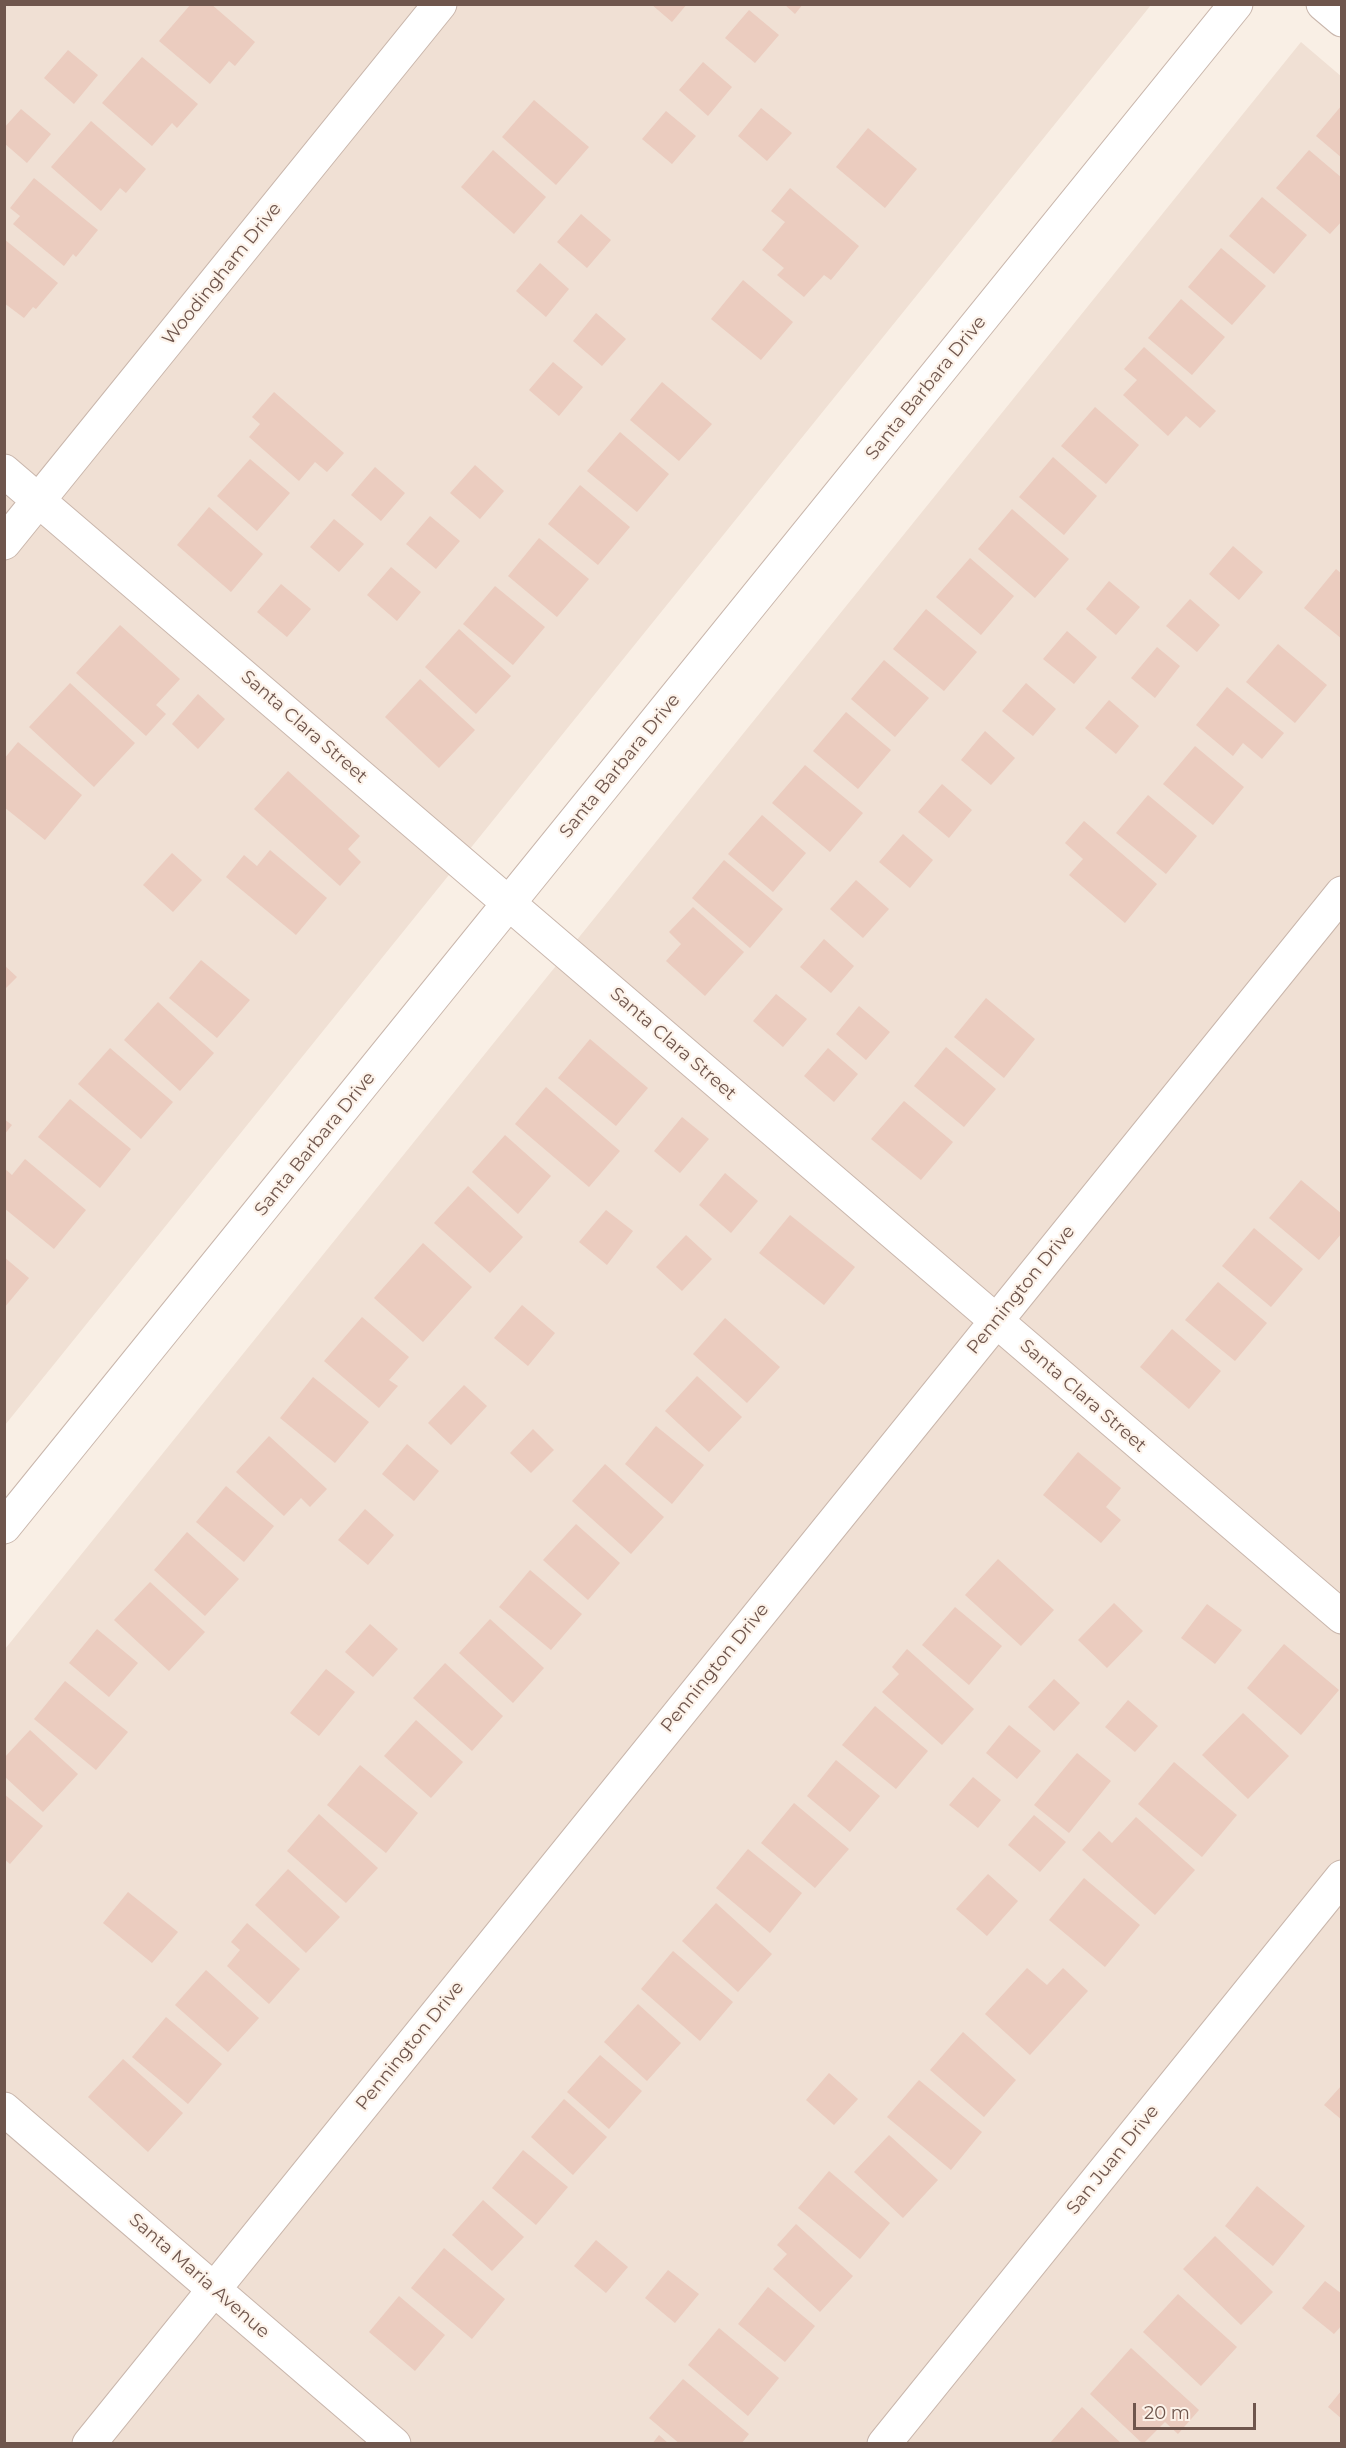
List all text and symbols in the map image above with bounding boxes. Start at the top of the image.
street label: Woodingham Drive [158,198,286,350]
street label: Santa Barbara Drive [861,312,991,464]
street label: Santa Clara Street [236,666,372,788]
street label: Santa Barbara Drive [555,690,685,842]
street label: Santa Clara Street [605,983,741,1105]
street label: Santa Barbara Drive [250,1068,380,1220]
street label: Pennington Drive [962,1221,1080,1359]
street label: Santa Clara Street [1015,1335,1151,1457]
street label: Pennington Drive [656,1599,774,1737]
street label: Pennington Drive [351,1977,469,2115]
street label: San Juan Drive [1062,2101,1164,2219]
street label: Santa Maria Avenue [124,2209,274,2343]
scale bar [1136,2391,1259,2429]
text: 20 m [1144,2402,1190,2424]

